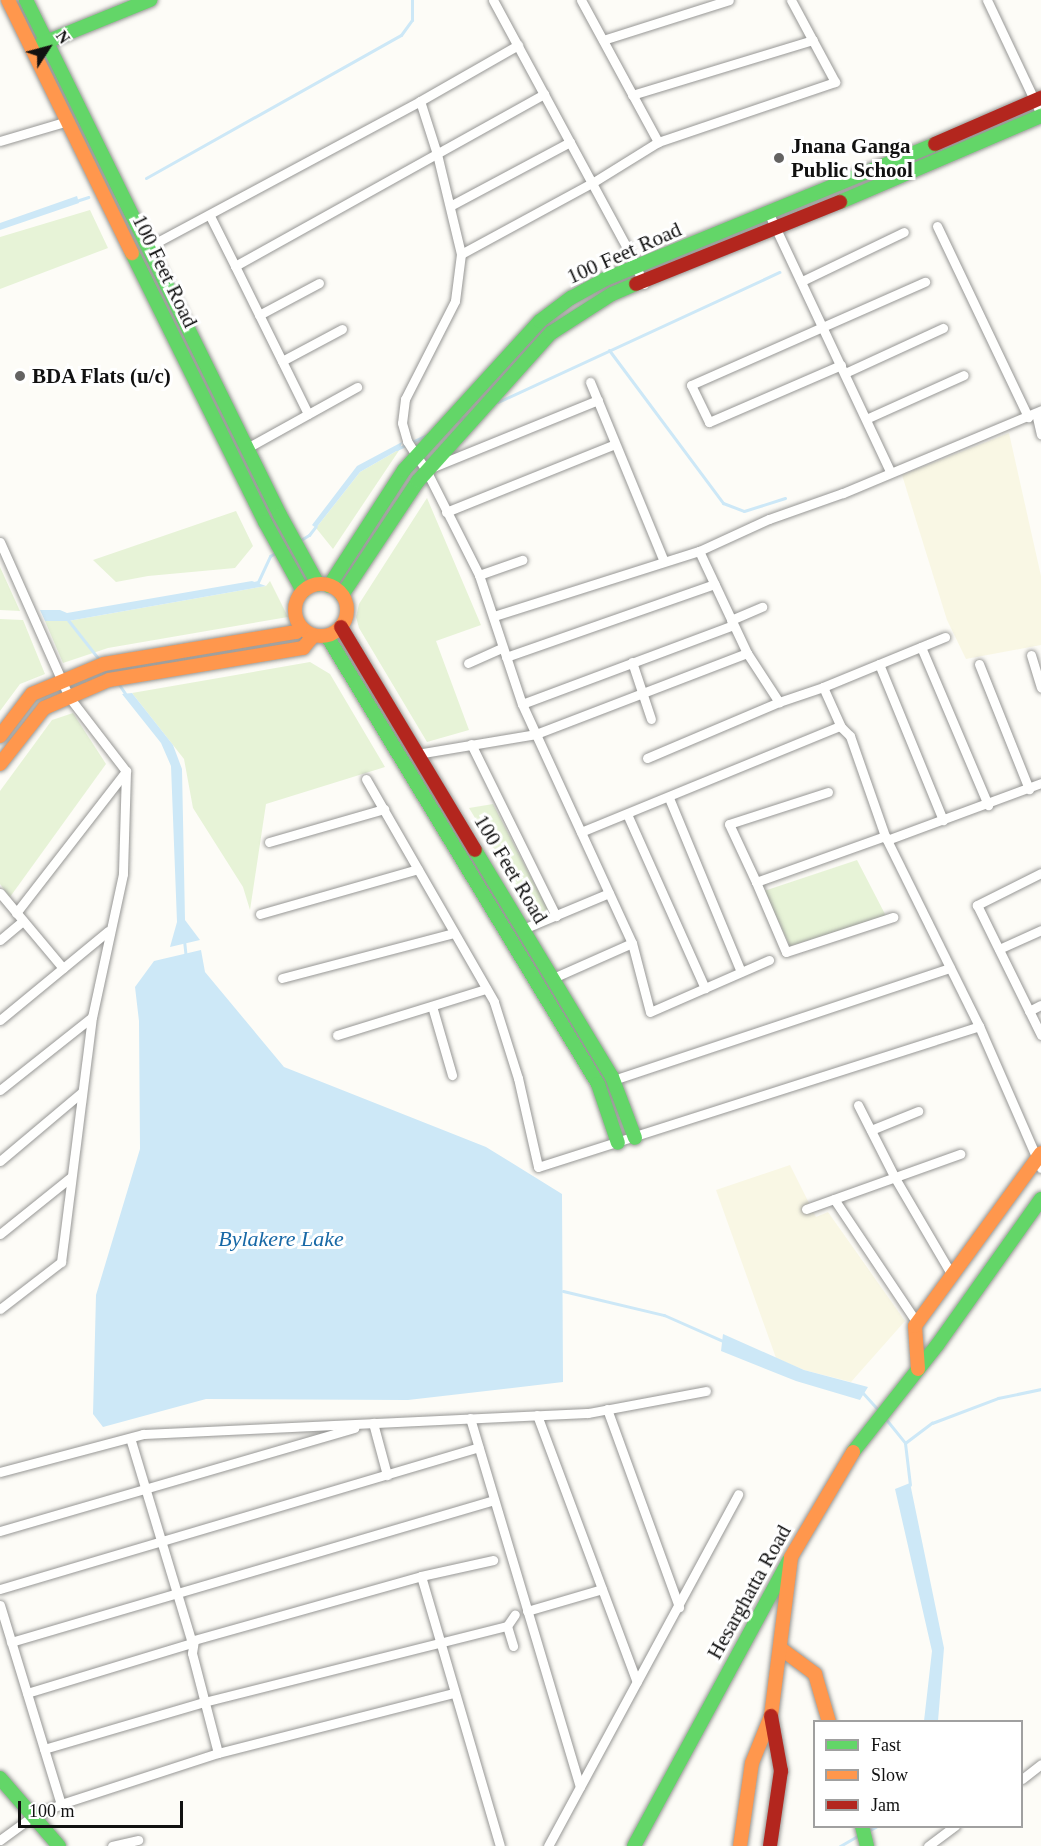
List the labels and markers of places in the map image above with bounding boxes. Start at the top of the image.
place label: Jnana Ganga Public School [791,133,913,183]
marker: Jnana Ganga Public School [772,151,786,165]
place label: BDA Flats (u/c) [32,363,172,389]
marker: BDA Flats (u/c) [13,369,27,383]

